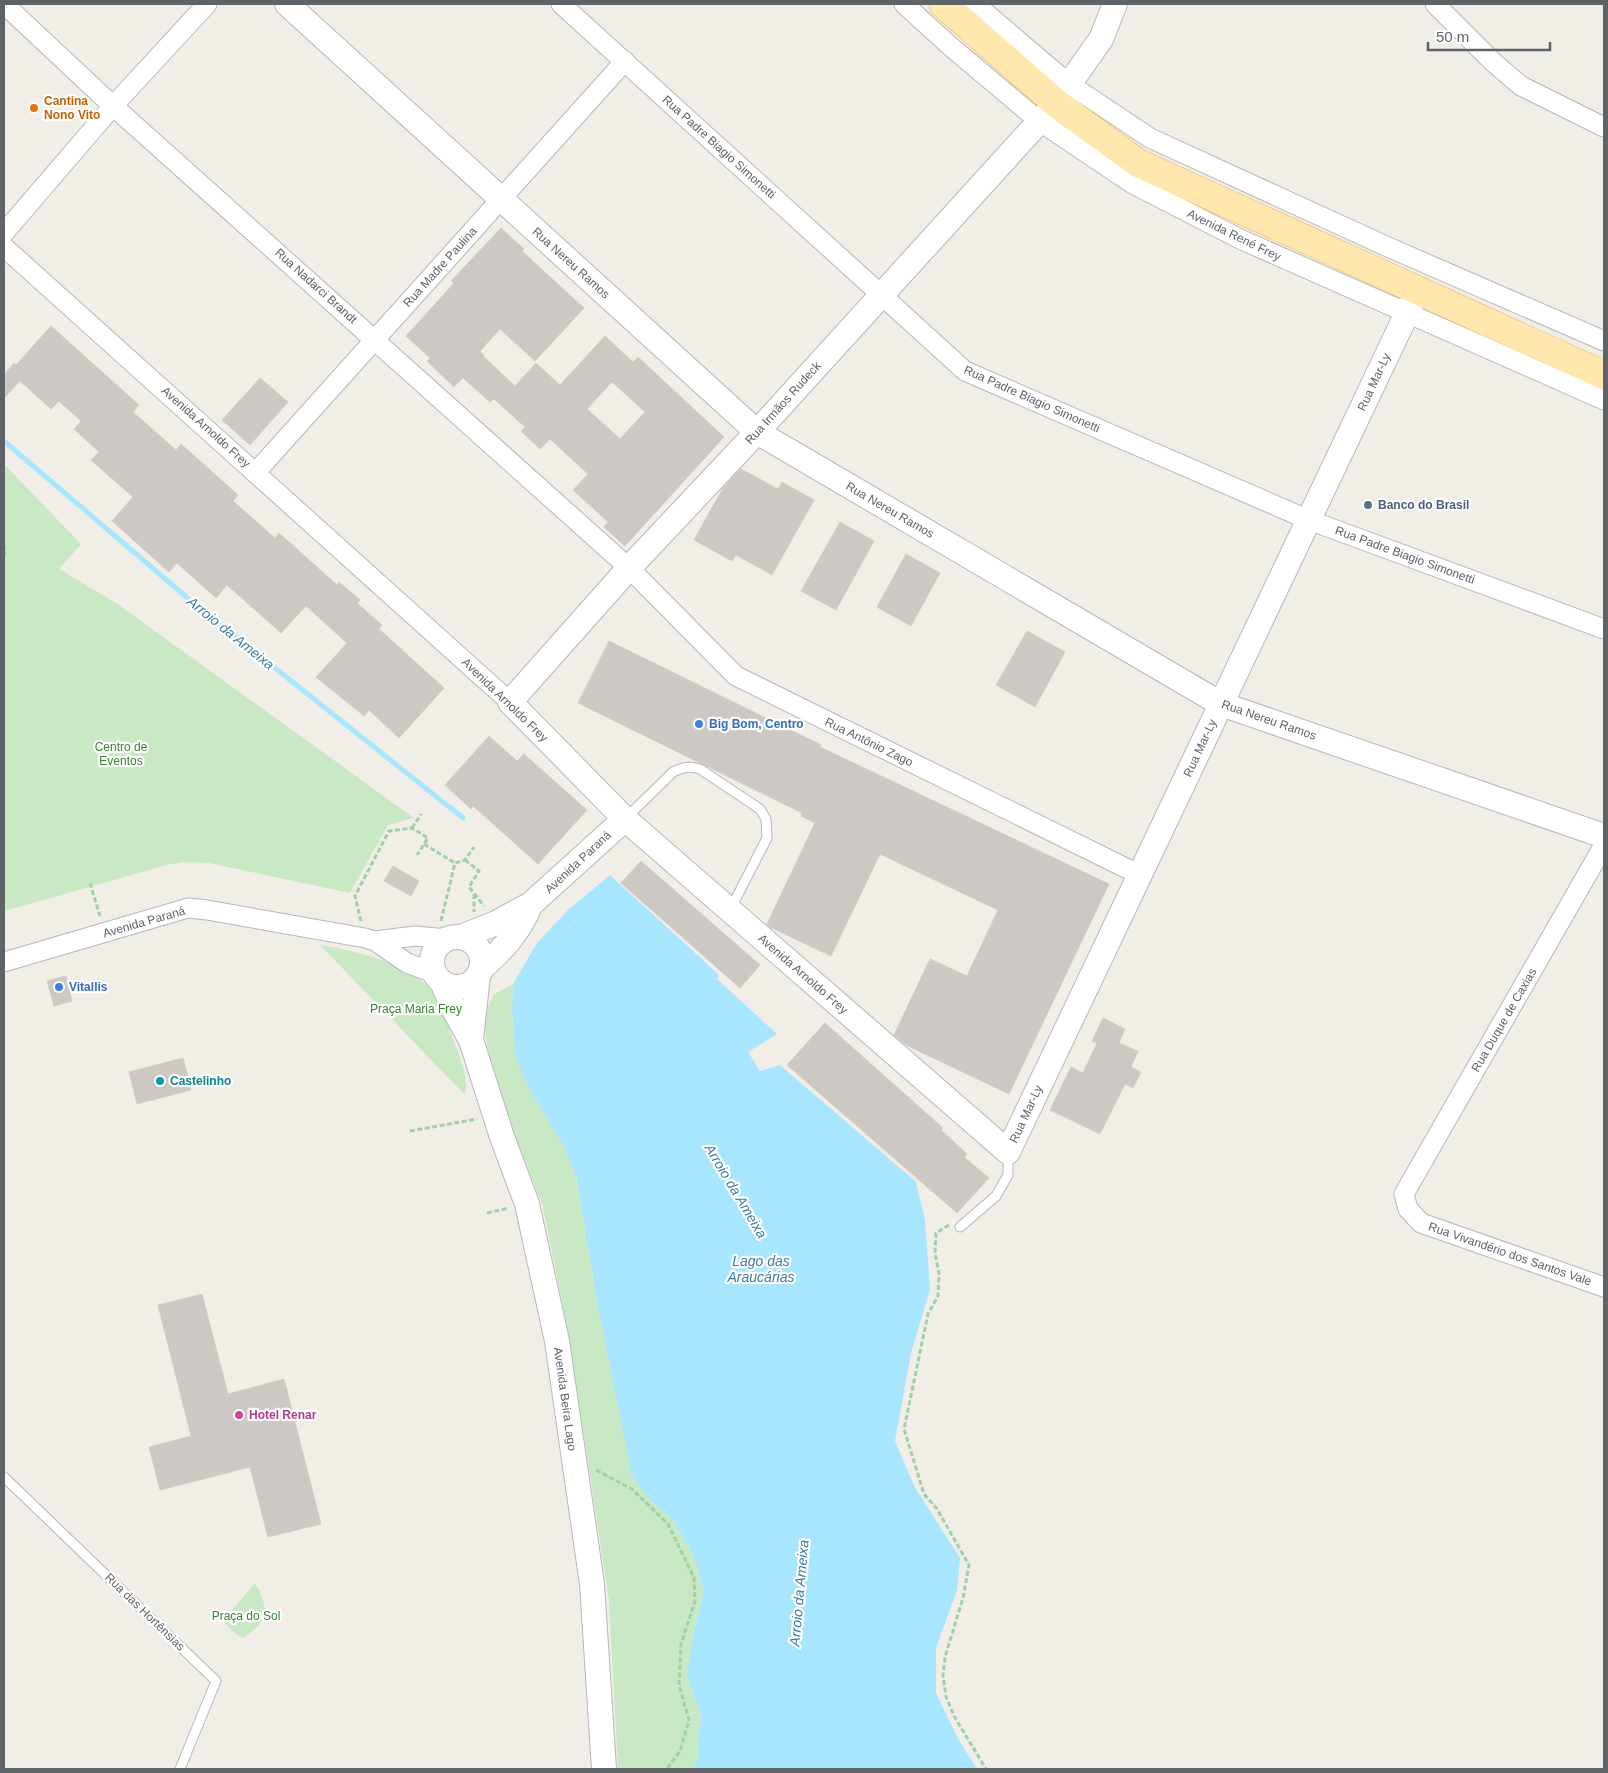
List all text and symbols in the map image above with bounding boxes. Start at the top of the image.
scale bar [1428,20,1550,52]
text: 50 m [1436,28,1469,45]
street label: Rua Padre Biagio Simonetti [660,92,778,202]
place label: Cantina Nono Vito [44,94,100,122]
marker: Cantina Nono Vito [28,102,40,114]
street label: Avenida René Frey [1185,206,1283,264]
street label: Rua Madre Paulina [400,224,480,310]
street label: Rua Nereu Ramos [529,225,613,301]
street label: Rua Nadarci Brandt [272,246,360,327]
street label: Rua Mar-Ly [1355,351,1393,413]
street label: Rua Irmãos Rudeck [742,358,824,447]
street label: Rua Padre Biagio Simonetti [962,363,1102,435]
street label: Avenida Arnoldo Frey [159,383,253,471]
street label: Rua Nereu Ramos [843,479,937,541]
place label: Banco do Brasil [1378,498,1469,512]
marker: Banco do Brasil [1362,499,1374,511]
street label: Rua Padre Biagio Simonetti [1333,523,1477,587]
water label: Arroio da Ameixa [184,593,278,673]
street label: Avenida Arnoldo Frey [459,655,551,745]
street label: Rua Nereu Ramos [1220,697,1318,743]
street label: Rua Antônio Zago [823,715,916,769]
place label: Big Bom, Centro [709,717,804,731]
street label: Rua Mar-Ly [1181,717,1219,779]
marker: Big Bom, Centro [693,718,705,730]
park label: Centro de Eventos [95,740,148,768]
street label: Avenida Paraná [542,828,614,896]
street label: Avenida Paraná [101,903,187,940]
street label: Avenida Arnoldo Frey [755,931,851,1017]
street label: Rua Duque de Caxias [1469,966,1539,1074]
place label: Vitallis [69,980,108,994]
marker: Vitallis [53,981,65,993]
park label: Praça Maria Frey [370,1002,462,1016]
place label: Castelinho [170,1074,231,1088]
marker: Castelinho [154,1075,166,1087]
street label: Rua Mar-Ly [1007,1083,1045,1145]
water label: Arroio da Ameixa [701,1140,770,1241]
street label: Rua Vivandério dos Santos Vale [1427,1219,1594,1289]
water label: Lago das Araucárias [727,1253,794,1285]
street label: Avenida Beira Lago [551,1346,579,1452]
place label: Hotel Renar [249,1408,317,1422]
marker: Hotel Renar [233,1409,245,1421]
water label: Arroio da Ameixa [786,1539,812,1648]
street label: Rua das Hortênsias [102,1570,188,1654]
park label: Praça do Sol [212,1609,280,1623]

